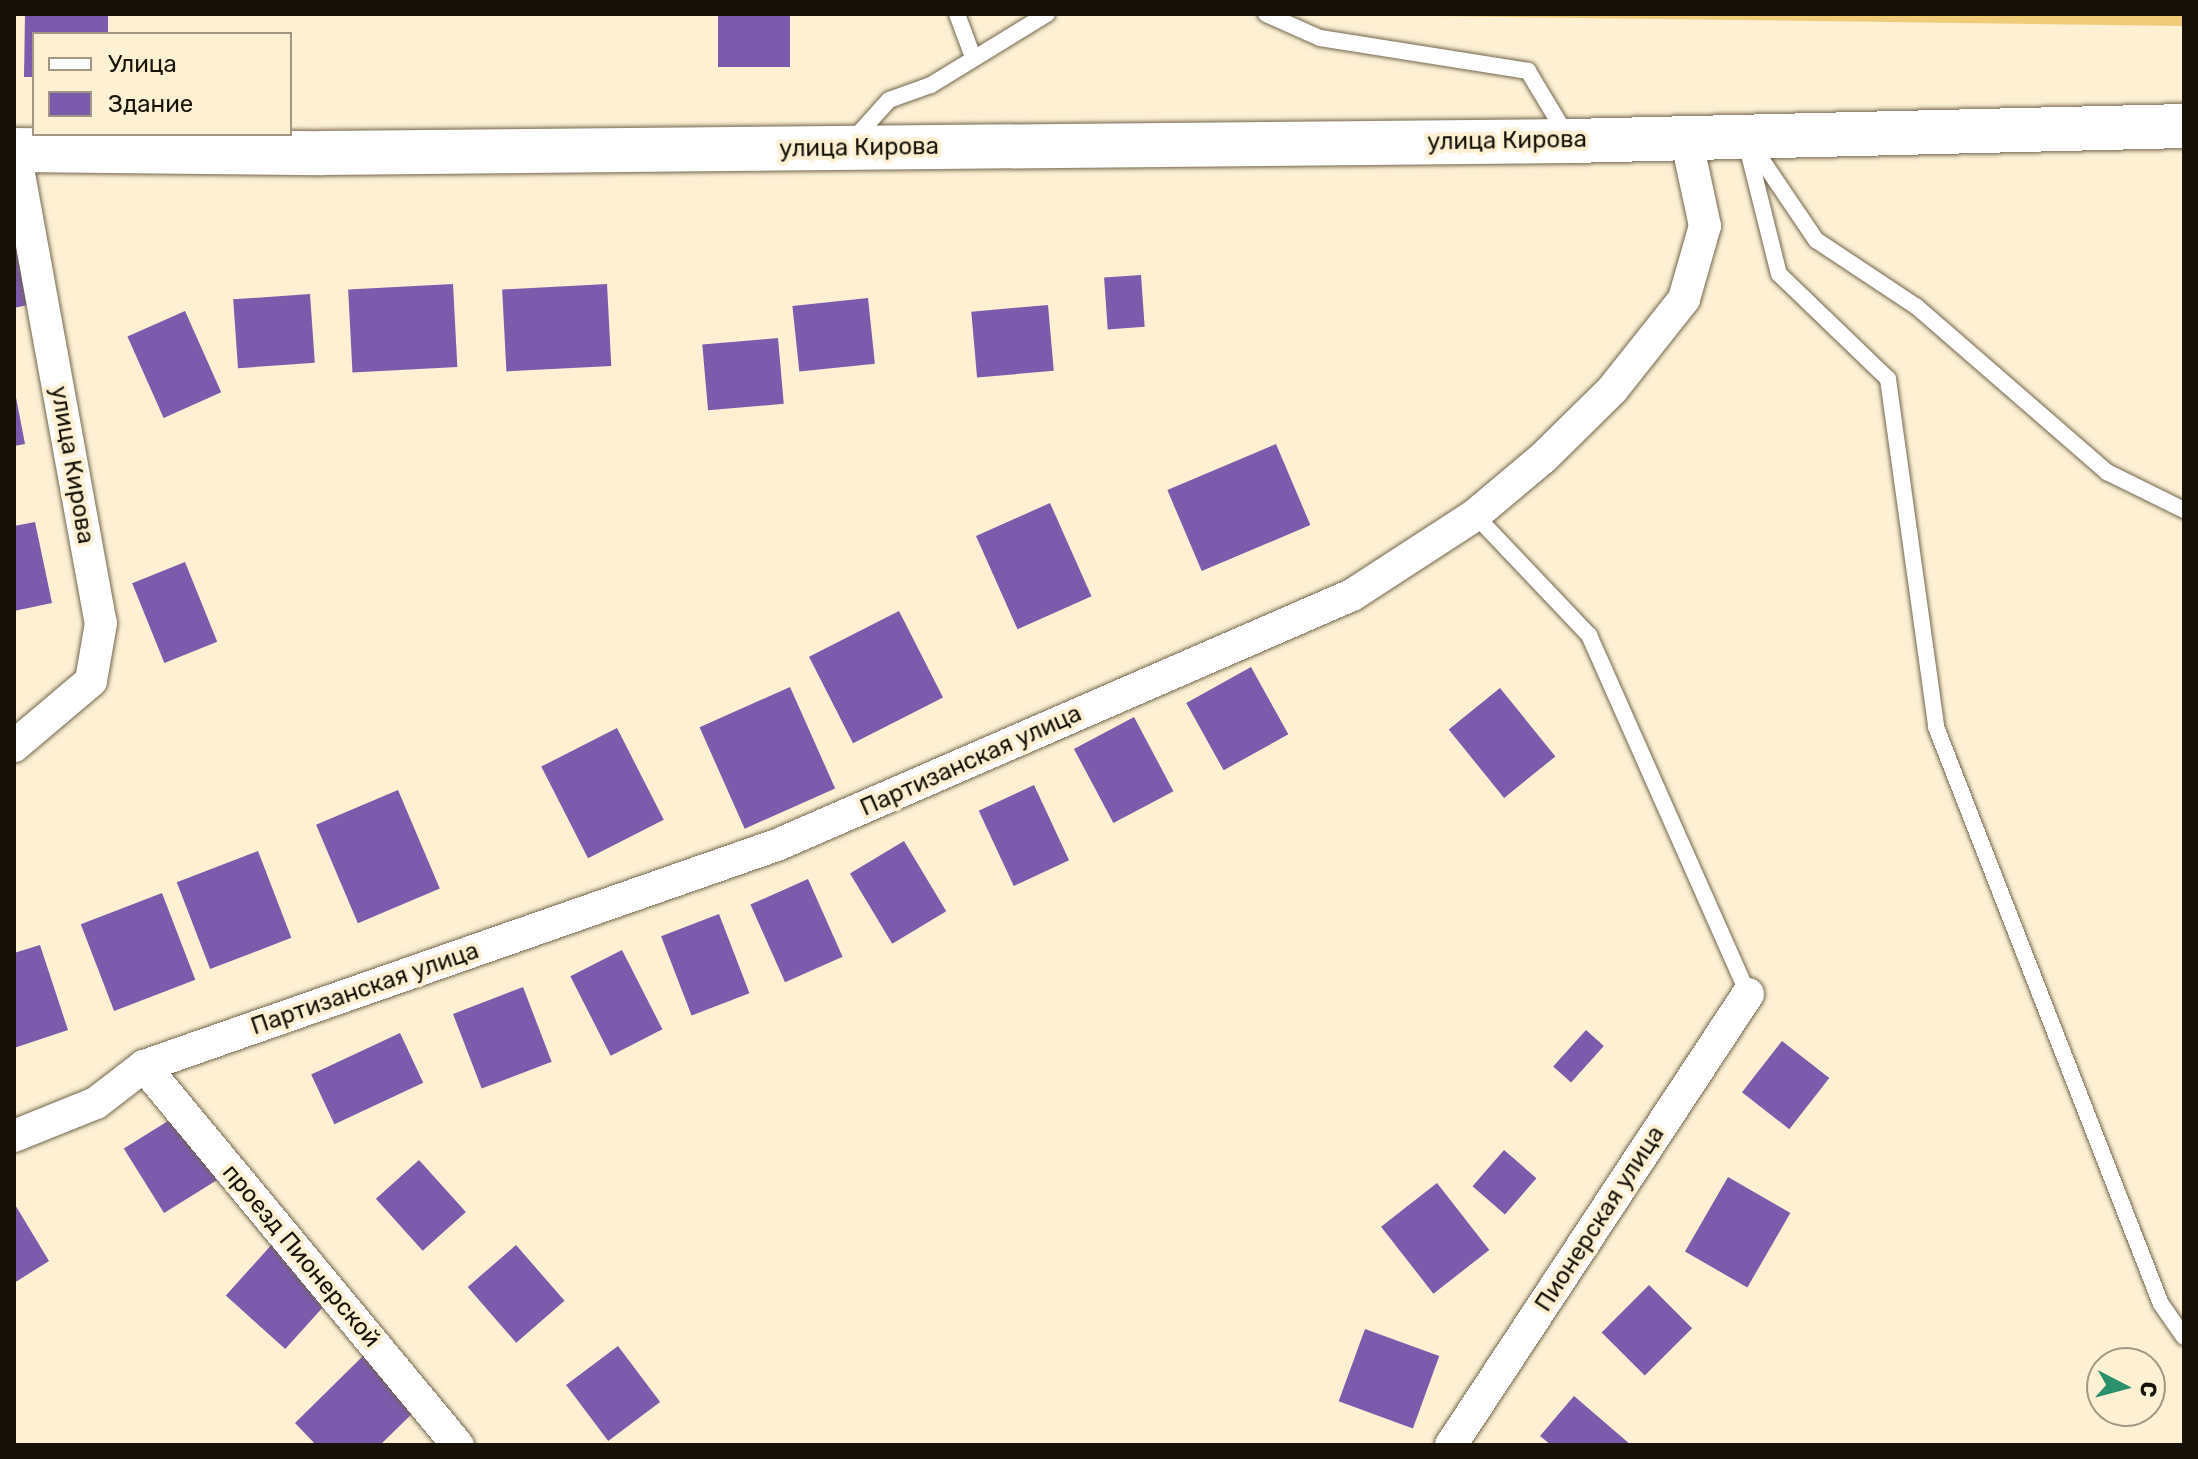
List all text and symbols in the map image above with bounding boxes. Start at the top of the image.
legend [32,32,292,136]
text: Улица [108,50,177,78]
text: Здание [108,90,193,118]
street label: улица Кирова [1427,125,1587,157]
street label: улица Кирова [779,132,939,164]
street label: улица Кирова [44,384,100,546]
street label: Партизанская улица [856,699,1086,823]
street label: Партизанская улица [247,936,483,1042]
street label: Пионерская улица [1529,1121,1671,1317]
street label: проезд Пионерской [216,1159,386,1353]
north arrow [2086,1347,2166,1427]
text: С [2134,1380,2163,1398]

